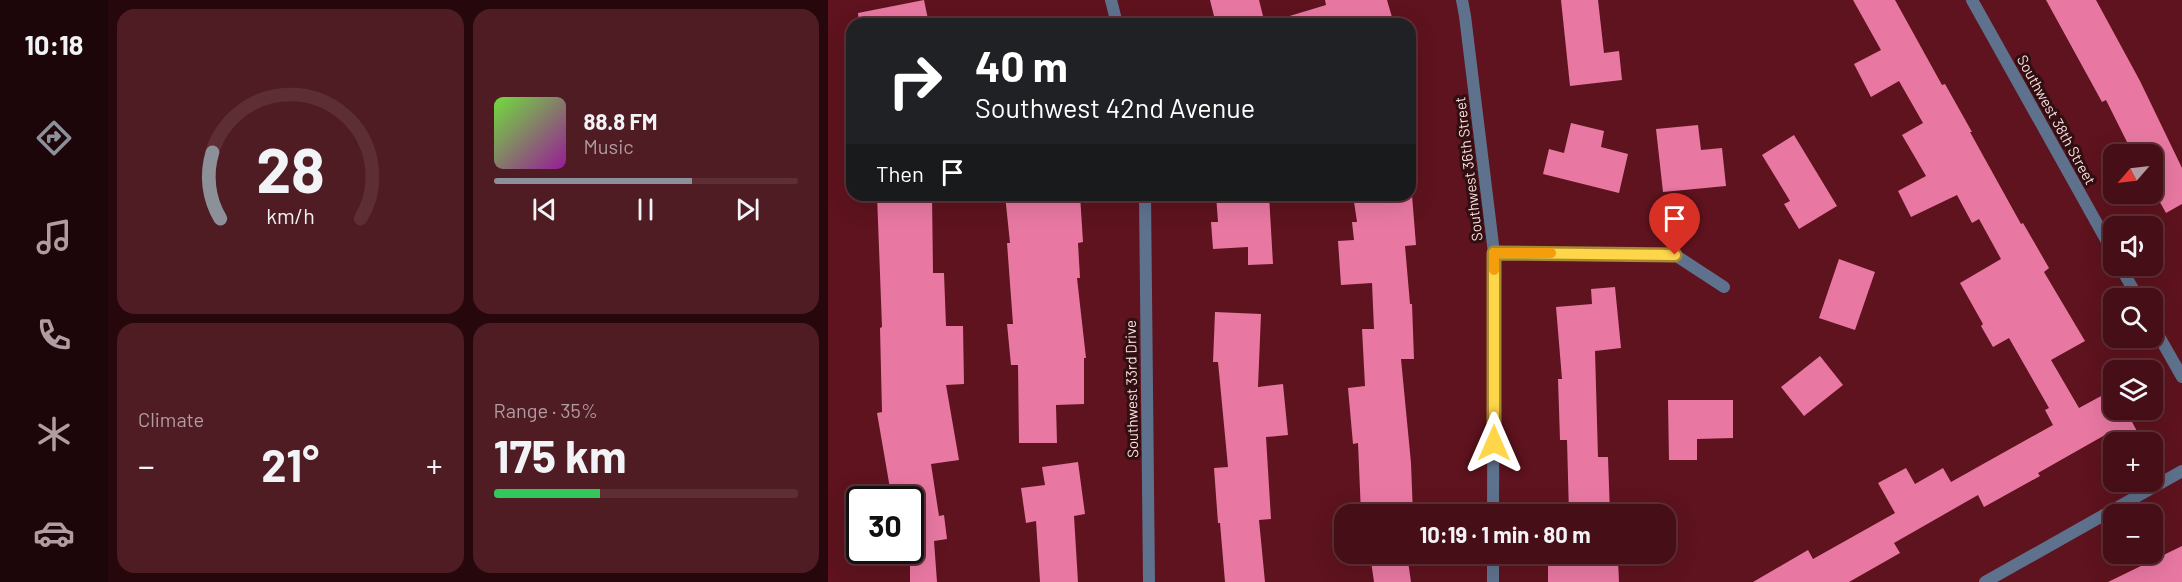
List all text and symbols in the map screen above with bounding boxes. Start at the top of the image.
text: 10:18 [25,28,83,60]
text: 40 m [975,40,1068,90]
icon: right [876,42,954,120]
street label: Southwest 38th Street [2014,52,2100,188]
text: Southwest 42nd Avenue [975,91,1255,123]
street label: Southwest 36th Street [1450,96,1486,242]
text: 88.8 FM [584,108,658,134]
icon: directions [33,117,75,159]
text: 28 [256,131,325,205]
text: Music [584,134,634,158]
north arrow [2103,144,2163,204]
map controls [2103,144,2163,564]
icon: arrive [936,156,969,189]
text: Then [876,160,924,186]
icon: previous [528,193,561,226]
icon: pause [629,193,662,226]
icon: next [731,193,764,226]
pin [1649,193,1700,255]
icon: arrive [1658,202,1691,235]
text: km/h [266,203,315,228]
icon: music [33,216,75,258]
button: sound [2103,216,2163,276]
button: search [2103,288,2163,348]
icon: phone [33,314,75,356]
street label: Southwest 33rd Drive [1121,320,1141,458]
button: layers [2103,360,2163,420]
text: Range · 35% [494,398,598,422]
text: Climate [138,407,204,431]
position arrow [1462,411,1526,475]
icon: climate [33,413,75,455]
text: 175 km [494,428,627,482]
button: + [2103,432,2163,492]
text: 21° [261,437,319,491]
text: − [138,445,155,485]
text: + [426,445,443,485]
speed limit sign: 30 [846,486,924,564]
button: − [2103,504,2163,564]
icon: car [33,512,75,554]
text: 10:19 · 1 min · 80 m [1419,521,1591,547]

